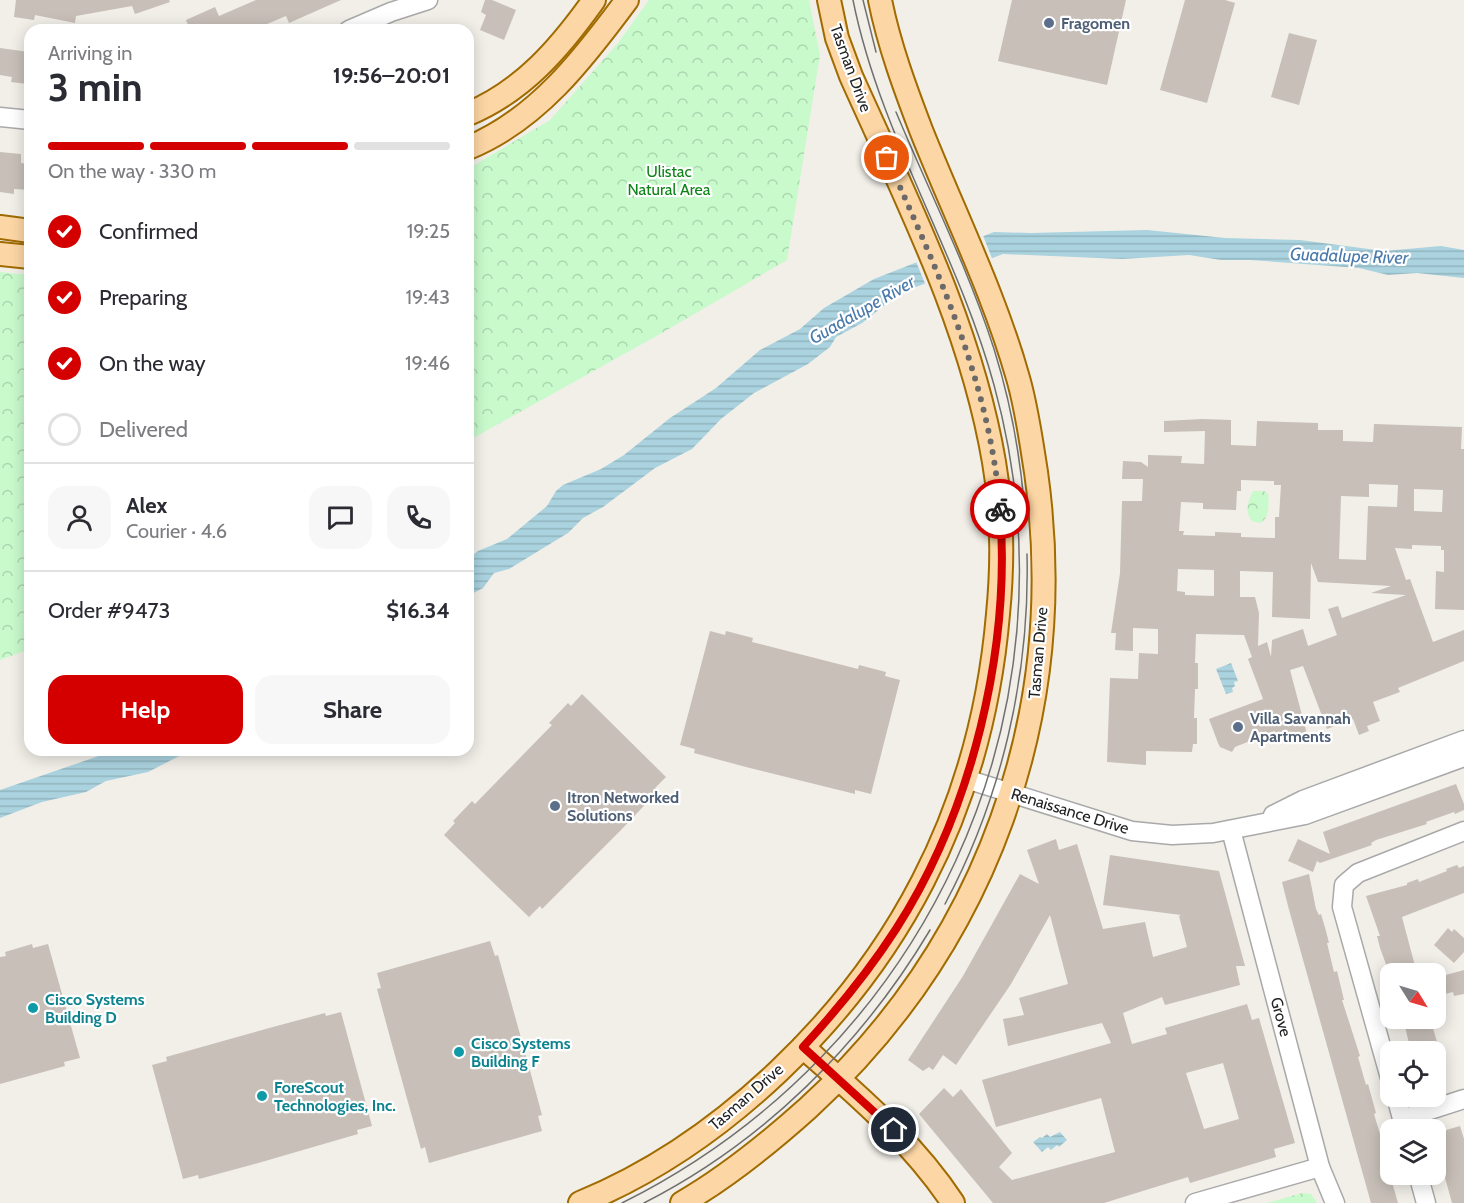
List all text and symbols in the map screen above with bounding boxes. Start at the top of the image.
place label: Fragomen [1061,14,1130,33]
marker: Fragomen [1042,16,1056,30]
street label: Tasman Drive [826,22,876,114]
text: Arriving in [48,41,132,65]
text: 19:56–20:01 [333,62,450,89]
text: 3 min [48,63,143,111]
pin [861,132,912,183]
icon: bag [870,141,903,174]
text: On the way · 330 m [48,159,216,183]
park label: Ulistac Natural Area [628,162,711,199]
icon: check [48,215,81,248]
text: Confirmed [99,218,198,245]
text: 19:25 [407,219,450,243]
water label: Guadalupe River [1289,243,1410,269]
water label: Guadalupe River [805,270,920,349]
icon: check [48,281,81,314]
text: Preparing [99,284,187,311]
text: 19:43 [406,285,450,309]
icon: check [48,347,81,380]
text: On the way [99,350,206,377]
text: 19:46 [405,351,450,375]
text: Delivered [99,416,188,443]
courier [970,479,1030,539]
button: person [48,486,111,549]
button: chat [309,486,372,549]
button: phone [387,486,450,549]
text: Alex [126,492,167,519]
icon: bike [984,493,1017,526]
text: Courier · 4.6 [126,519,227,543]
text: Order #9473 [48,597,171,624]
text: $16.34 [386,597,450,624]
street label: Tasman Drive [1025,606,1051,700]
button: Help [48,675,243,744]
button: Share [255,675,450,744]
place label: Villa Savannah Apartments [1250,709,1351,746]
marker: Villa Savannah Apartments [1231,720,1245,734]
street label: Renaissance Drive [1009,784,1131,838]
place label: Itron Networked Solutions [567,788,679,825]
marker: Itron Networked Solutions [548,799,562,813]
north arrow [1380,963,1446,1029]
map controls [1380,963,1446,1185]
place label: Cisco Systems Building D [45,990,145,1027]
street label: Grove [1267,995,1295,1039]
marker: Cisco Systems Building D [26,1001,40,1015]
place label: Cisco Systems Building F [471,1034,571,1071]
button: locate [1380,1041,1446,1107]
marker: Cisco Systems Building F [452,1045,466,1059]
street label: Tasman Drive [705,1060,787,1134]
place label: ForeScout Technologies, Inc. [274,1078,396,1115]
marker: ForeScout Technologies, Inc. [255,1089,269,1103]
pin [868,1104,919,1155]
icon: home [877,1113,910,1146]
button: layers [1380,1119,1446,1185]

